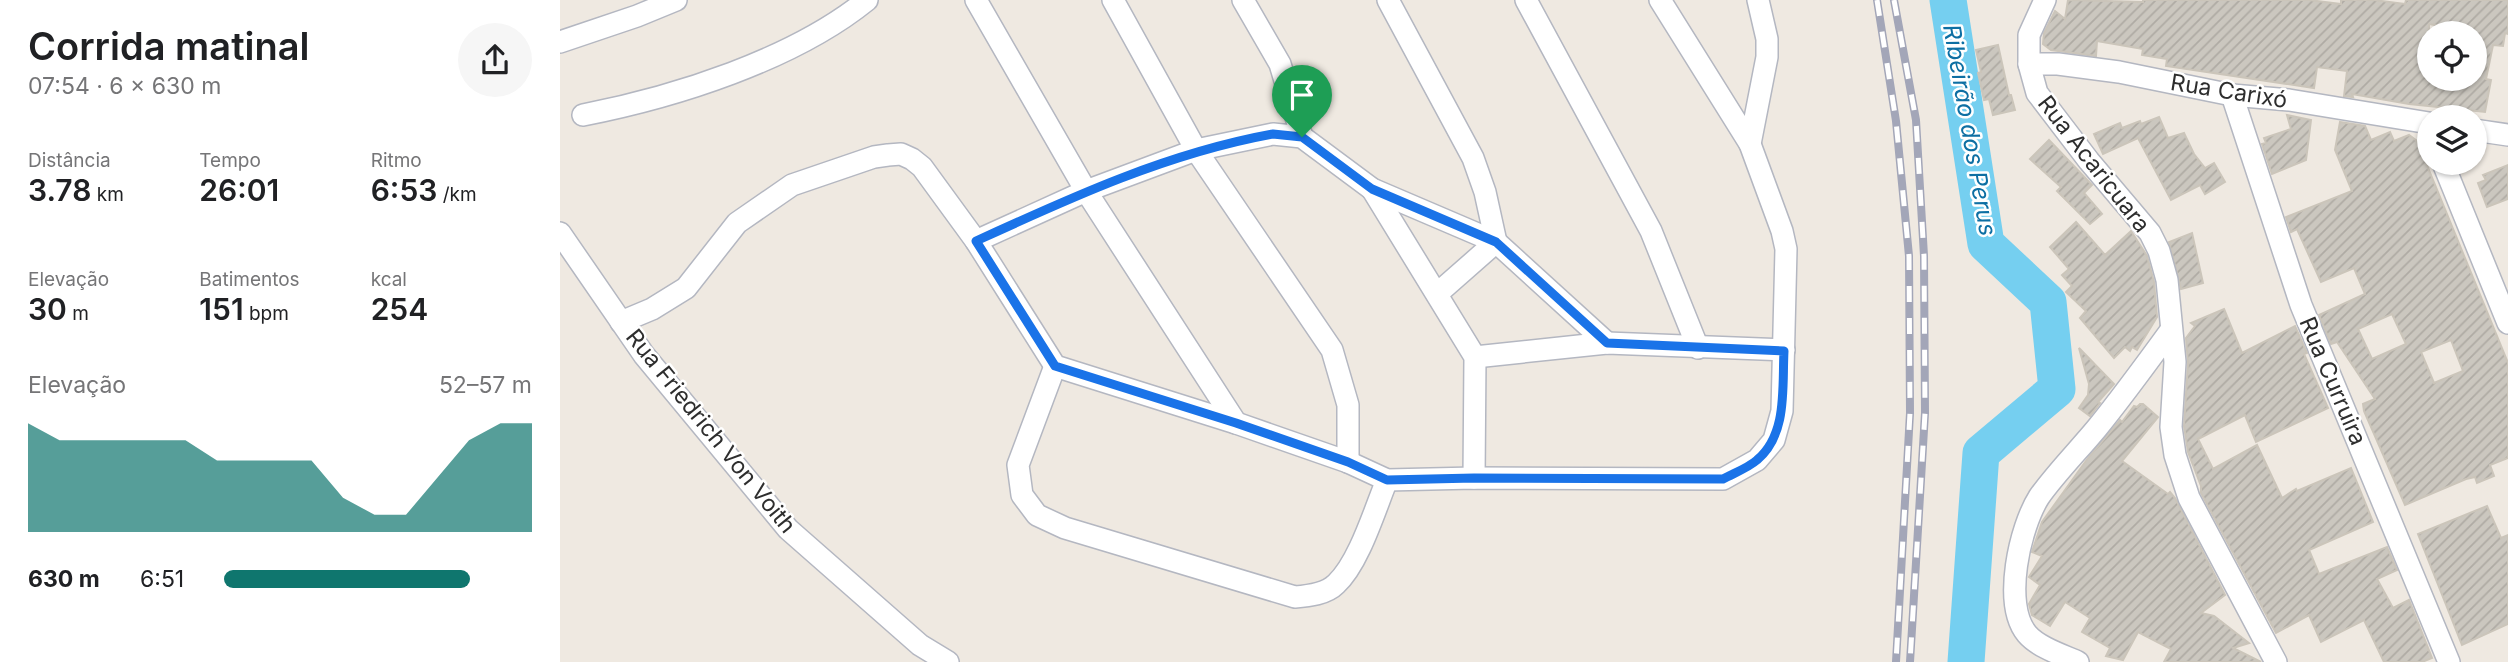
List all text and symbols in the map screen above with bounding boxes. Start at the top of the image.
map controls [2417,21,2487,175]
button: locate [2417,21,2487,91]
water label: Ribeirão dos Perus [1937,22,2003,238]
text: Corrida matinal [28,23,310,69]
button: share [458,23,532,97]
pin [1272,65,1332,137]
street label: Rua Carixó [2169,68,2289,114]
text: 07:54 · 6 × 630 m [28,72,221,100]
icon: arrive [1283,76,1321,114]
street label: Rua Acaricuara [2032,90,2156,238]
button: layers [2417,105,2487,175]
text: Distância [28,149,111,172]
text: Tempo [199,149,261,172]
text: Ritmo [371,149,422,172]
text: 3.78 [28,172,91,208]
text: 26:01 [199,172,279,208]
text: 6:53 [371,172,437,208]
text: km [91,183,124,206]
text: /km [437,183,477,206]
text: Elevação [28,268,109,291]
text: Batimentos [199,268,300,291]
text: kcal [371,268,407,291]
text: 30 [28,291,67,327]
text: 151 [199,291,244,327]
text: 254 [371,291,428,327]
text: m [67,302,89,325]
text: bpm [244,302,289,325]
street label: Rua Curruira [2293,313,2373,449]
street label: Rua Friedrich Von Voith [620,323,802,539]
text: Elevação [28,371,126,399]
text: 52–57 m [439,371,532,399]
text: 630 m [28,565,100,593]
text: 6:51 [140,565,184,593]

